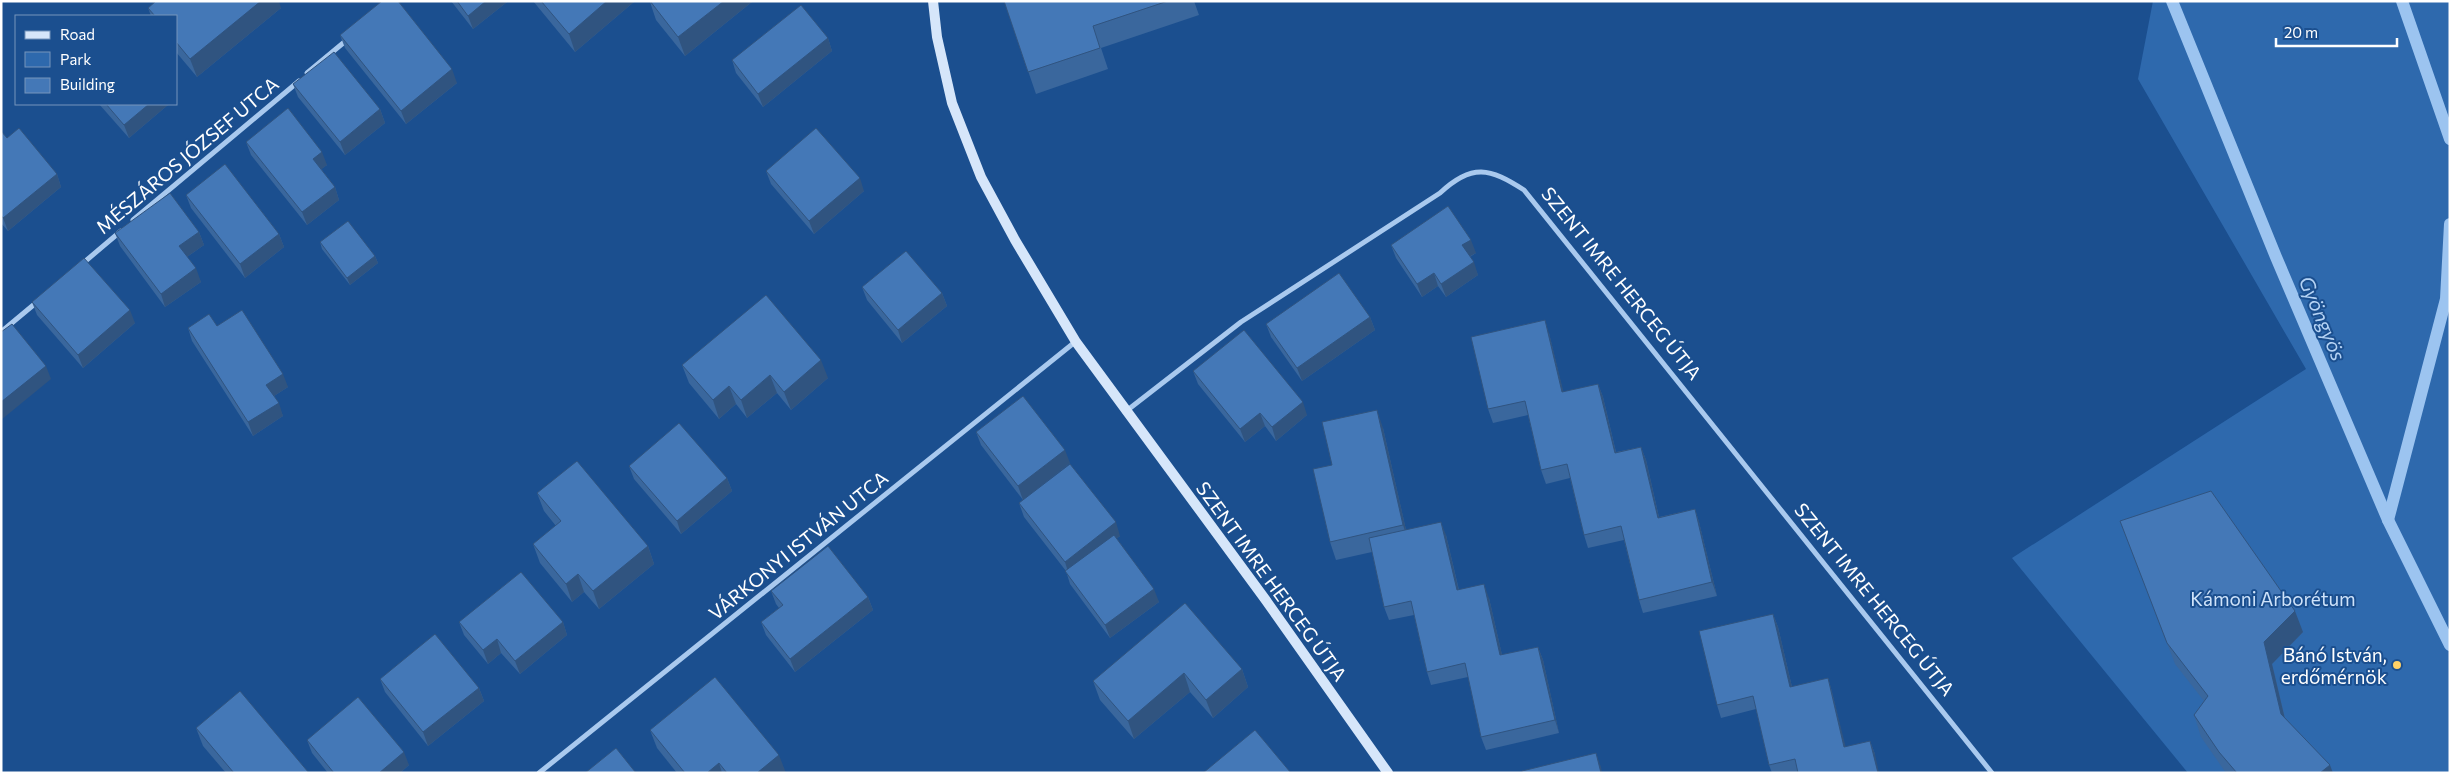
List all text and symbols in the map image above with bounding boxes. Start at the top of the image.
legend [15,15,178,105]
scale bar [2276,15,2397,47]
text: 20 m [2284,23,2318,41]
text: Road [60,25,95,43]
text: Park [60,50,91,68]
street label: MÉSZÁROS JÓZSEF UTCA [90,71,283,238]
text: Building [60,75,115,93]
street label: SZENT IMRE HERCEG ÚTJA [1537,181,1708,384]
water label: Gyöngyös [2294,272,2352,364]
street label: VÁRKONYI ISTVÁN UTCA [704,466,892,624]
street label: SZENT IMRE HERCEG ÚTJA [1192,476,1353,685]
street label: SZENT IMRE HERCEG ÚTJA [1790,497,1961,700]
park label: Kámoni Arborétum [2190,587,2356,610]
place label: Bánó István, erdőmérnök [2281,643,2387,688]
marker: Bánó István, erdőmérnök [2391,659,2403,671]

